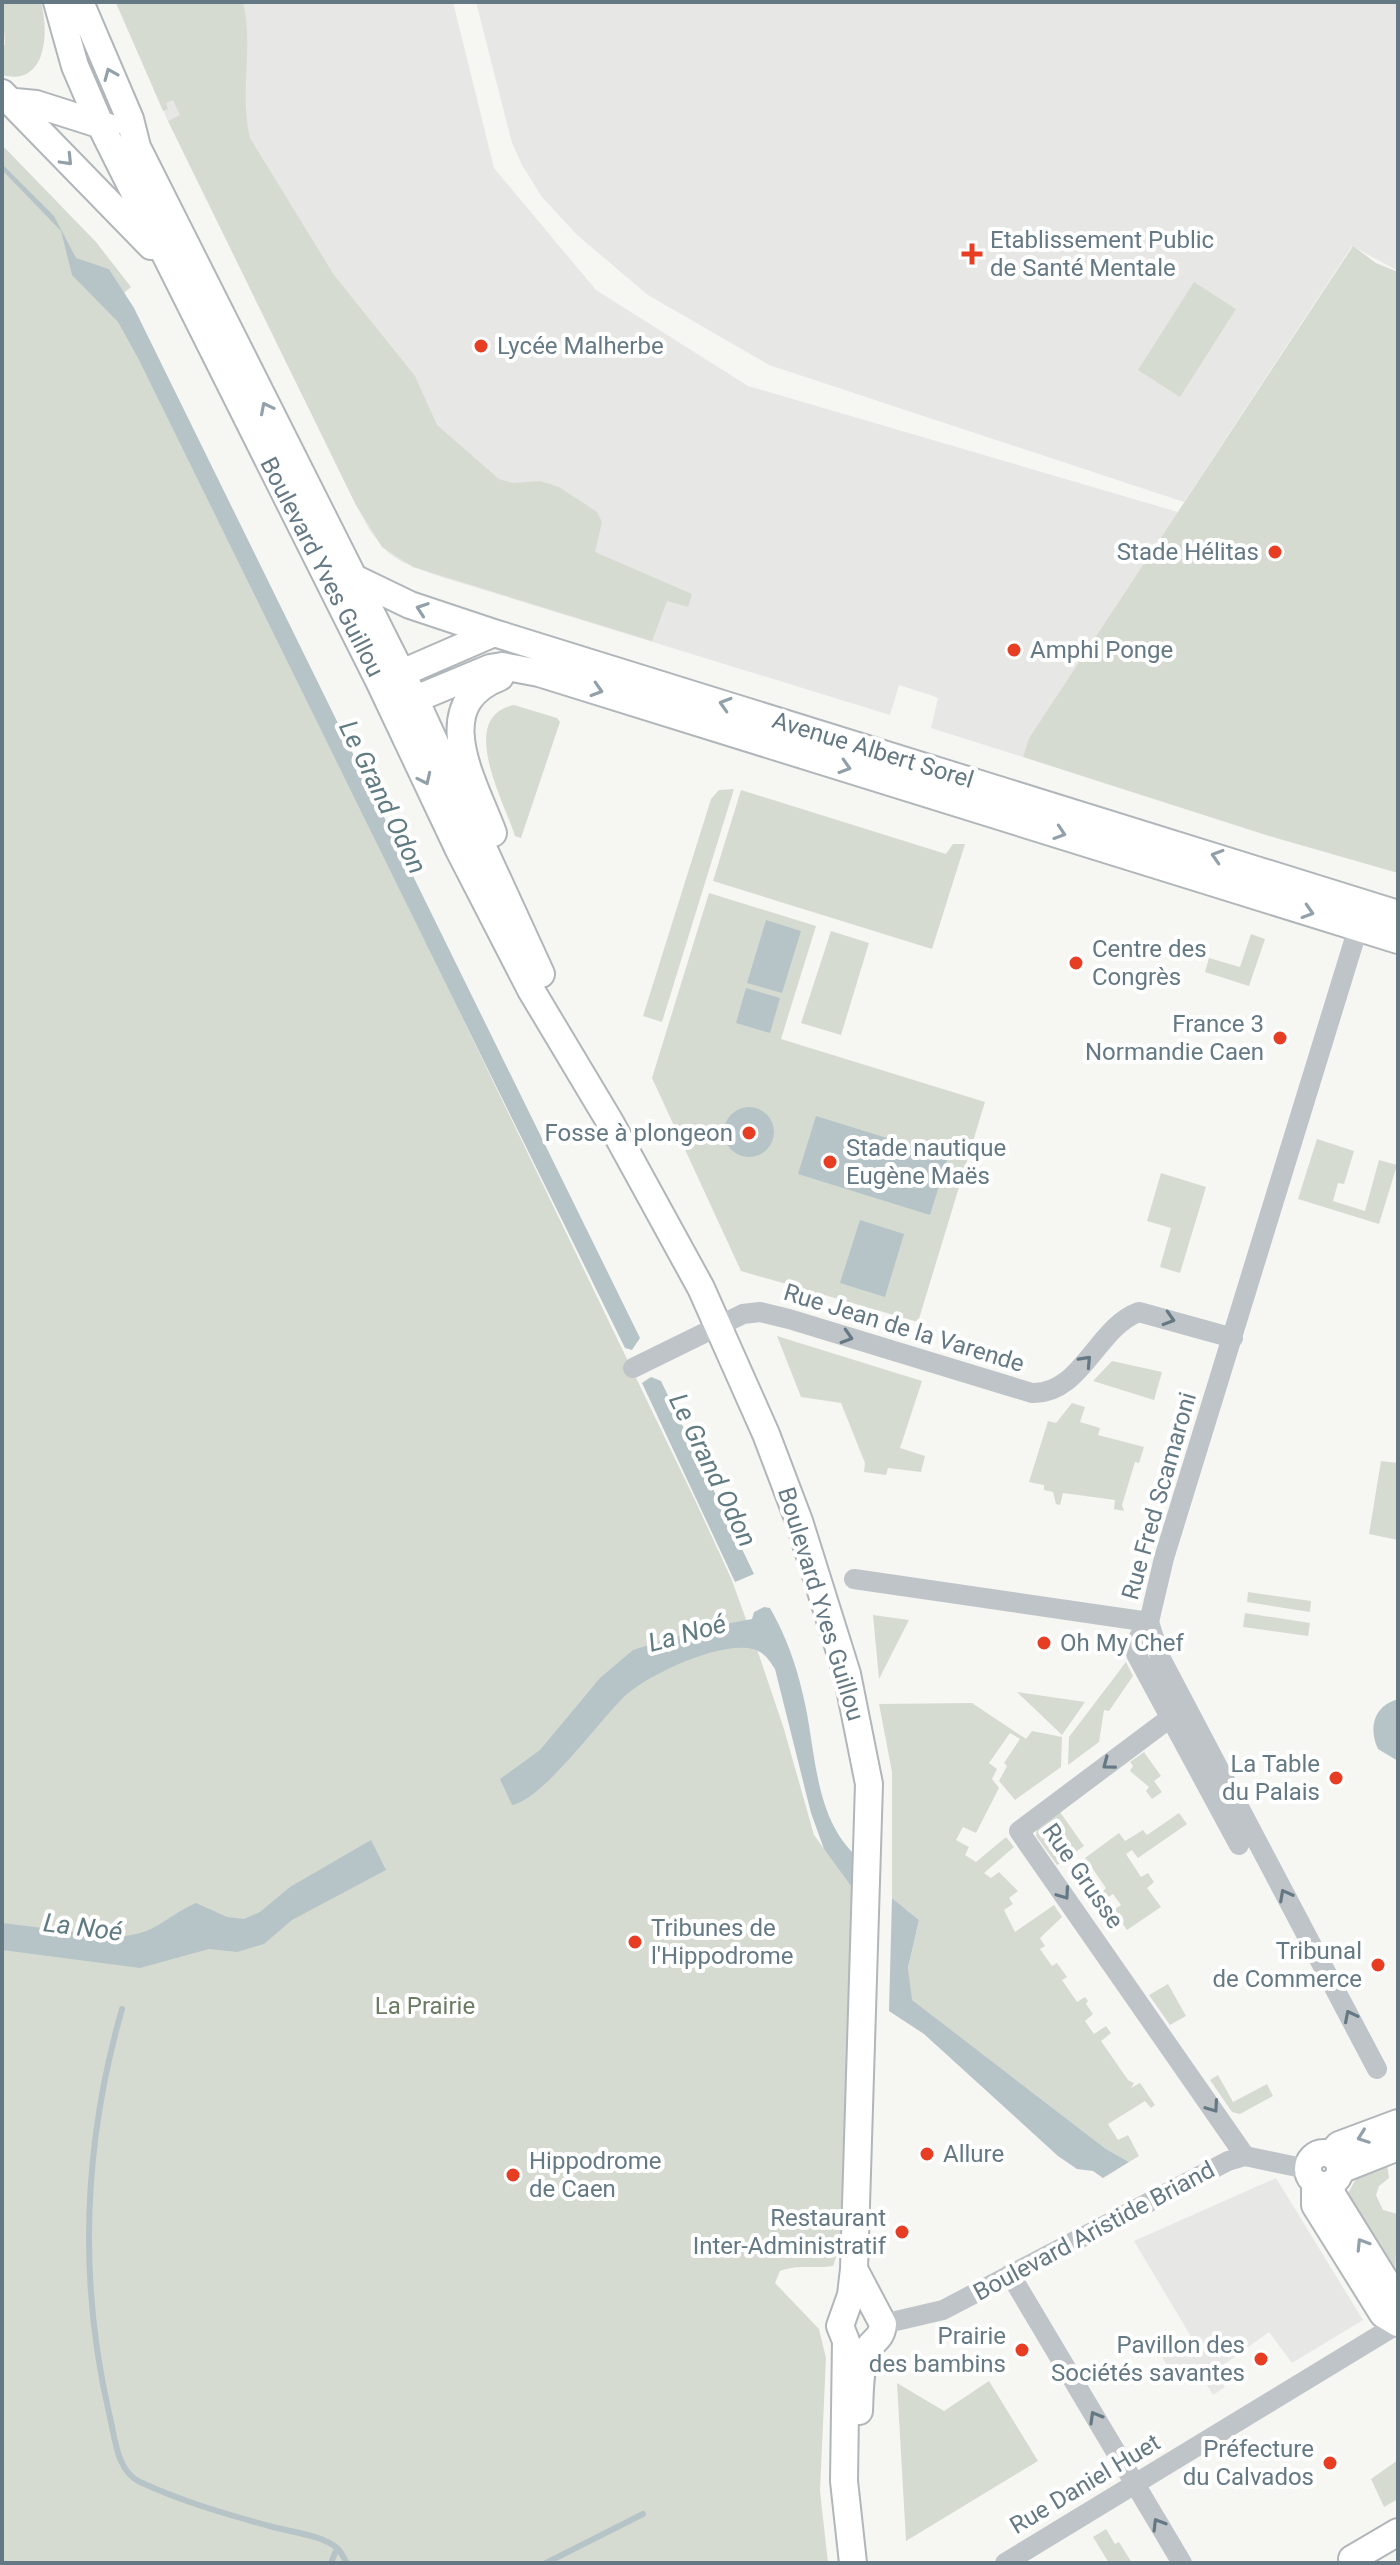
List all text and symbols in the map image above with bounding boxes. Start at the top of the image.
one-way arrow [103,68,119,82]
one-way arrow [58,151,73,165]
place label: Etablissement Public de Santé Mentale [990,226,1214,282]
marker: Etablissement Public de Santé Mentale [961,243,983,265]
place label: Lycée Malherbe [497,332,664,360]
marker: Lycée Malherbe [472,337,490,355]
one-way arrow [260,401,276,416]
street label: Boulevard Yves Guillou [254,452,390,682]
place label: Stade Hélitas [1117,538,1259,566]
marker: Stade Hélitas [1266,543,1284,561]
one-way arrow [416,602,430,618]
place label: Amphi Ponge [1030,636,1173,664]
marker: Amphi Ponge [1005,641,1023,659]
one-way arrow [589,681,603,697]
one-way arrow [718,697,732,713]
street label: Avenue Albert Sorel [769,706,977,794]
water label: Le Grand Odon [333,716,433,878]
one-way arrow [838,757,852,773]
one-way arrow [415,771,431,786]
one-way arrow [1053,824,1067,840]
one-way arrow [1211,849,1224,865]
one-way arrow [1300,902,1314,918]
place label: Centre des Congrès [1092,935,1207,991]
marker: Centre des Congrès [1067,954,1085,972]
place label: France 3 Normandie Caen [1085,1010,1264,1066]
marker: France 3 Normandie Caen [1271,1029,1289,1047]
place label: Fosse à plongeon [544,1119,733,1147]
marker: Fosse à plongeon [740,1124,758,1142]
place label: Stade nautique Eugène Maës [846,1134,1006,1190]
marker: Stade nautique Eugène Maës [821,1153,839,1171]
street label: Rue Jean de la Varende [780,1278,1028,1378]
one-way arrow [1162,1310,1176,1326]
one-way arrow [839,1328,853,1344]
one-way arrow [1076,1355,1090,1370]
water label: Le Grand Odon [663,1389,763,1551]
street label: Rue Fred Scamaroni [1116,1389,1202,1603]
street label: Boulevard Yves Guillou [772,1484,870,1724]
water label: La Noé [645,1608,729,1658]
place label: Oh My Chef [1060,1629,1185,1657]
marker: Oh My Chef [1035,1634,1053,1652]
place label: La Table du Palais [1222,1750,1320,1806]
one-way arrow [1102,1755,1117,1769]
marker: La Table du Palais [1327,1769,1345,1787]
street label: Rue Grusse [1037,1818,1129,1934]
one-way arrow [1054,1886,1069,1900]
one-way arrow [1280,1888,1295,1903]
water label: La Noé [42,1907,124,1947]
place label: Tribunes de l'Hippodrome [651,1914,794,1970]
marker: Tribunes de l'Hippodrome [626,1933,644,1951]
place label: Tribunal de Commerce [1212,1937,1362,1993]
marker: Tribunal de Commerce [1369,1956,1387,1974]
park label: La Prairie [375,1992,475,2020]
one-way arrow [1344,2010,1359,2025]
one-way arrow [1203,2098,1218,2112]
one-way arrow [1357,2127,1371,2143]
place label: Allure [943,2140,1004,2168]
marker: Allure [918,2145,936,2163]
place label: Hippodrome de Caen [529,2147,662,2203]
street label: Boulevard Aristide Briand [969,2156,1219,2306]
marker: Hippodrome de Caen [504,2166,522,2184]
place label: Restaurant Inter-Administratif [693,2204,887,2260]
marker: Restaurant Inter-Administratif [893,2223,911,2241]
one-way arrow [1357,2238,1372,2252]
place label: Prairie des bambins [869,2322,1006,2378]
place label: Pavillon des Sociétés savantes [1051,2331,1245,2387]
marker: Prairie des bambins [1013,2341,1031,2359]
marker: Pavillon des Sociétés savantes [1252,2350,1270,2368]
one-way arrow [1089,2411,1105,2426]
street label: Rue Daniel Huet [1005,2428,1165,2540]
place label: Préfecture du Calvados [1183,2435,1314,2491]
marker: Préfecture du Calvados [1321,2454,1339,2472]
one-way arrow [1152,2518,1168,2533]

